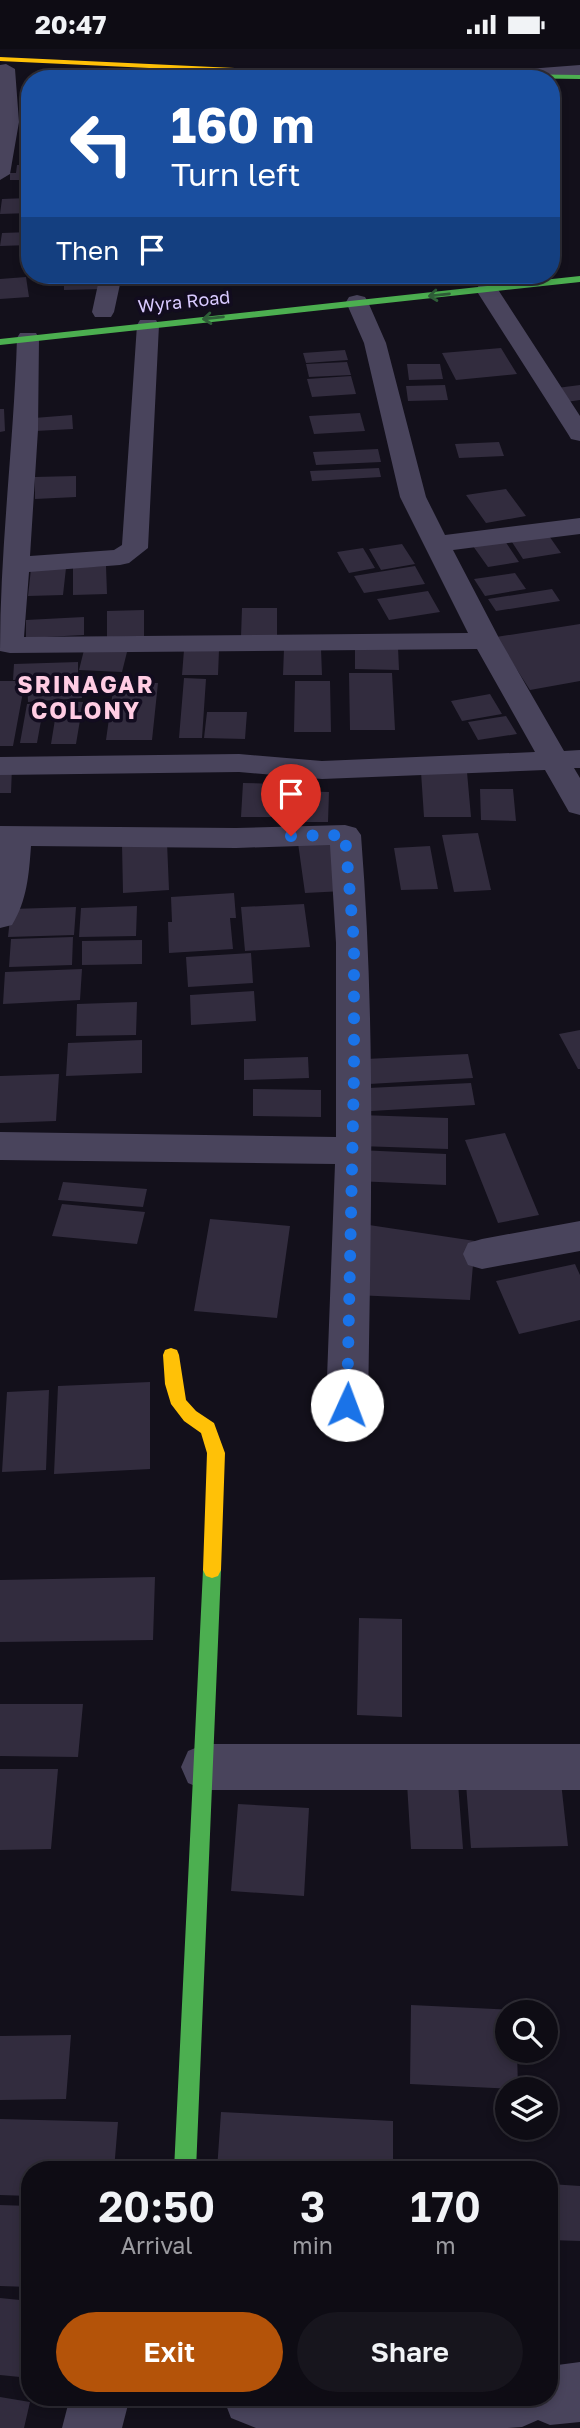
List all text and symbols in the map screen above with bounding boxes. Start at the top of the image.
text: 20:47 [35,9,107,40]
text: 160 m [171,95,314,154]
icon: left [56,98,147,189]
text: Turn left [171,155,300,193]
icon: arrive [133,231,171,269]
text: Then [56,235,119,266]
street label: Wyra Road [137,285,231,317]
one-way arrow [428,289,451,302]
one-way arrow [202,312,225,325]
district label: SRINAGAR COLONY [17,670,155,724]
pin [261,764,321,836]
icon: arrive [272,775,310,813]
position arrow [310,1368,384,1442]
map controls [495,2000,558,2140]
button: search [495,2000,558,2063]
button: layers [495,2077,558,2140]
text: 20:50 [98,2181,215,2231]
text: 3 [300,2181,325,2231]
text: 170 [410,2181,481,2231]
text: Arrival [121,2231,193,2259]
text: min [292,2231,333,2259]
text: m [435,2231,456,2259]
button: Exit [56,2312,283,2392]
button: Share [297,2312,523,2392]

